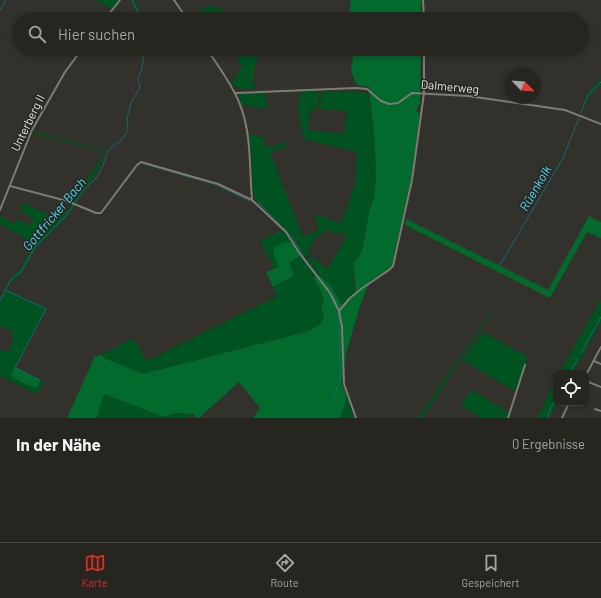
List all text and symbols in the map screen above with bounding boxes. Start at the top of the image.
search box [12,12,589,56]
icon: search [26,23,48,45]
text: Hier suchen [58,25,135,43]
north arrow [505,68,541,104]
street label: Dalmerweg [420,76,480,96]
street label: Unterberg II [7,92,47,153]
water label: Rüenkolk [516,162,555,214]
water label: Gottfricker Bach [19,174,89,254]
map controls [553,370,589,406]
button: locate [553,370,589,406]
text: In der Nähe [16,434,101,454]
text: 0 Ergebnisse [512,436,585,452]
tab: Karte [81,552,108,589]
tab: Route [270,552,299,589]
tab: Gespeichert [462,552,520,589]

